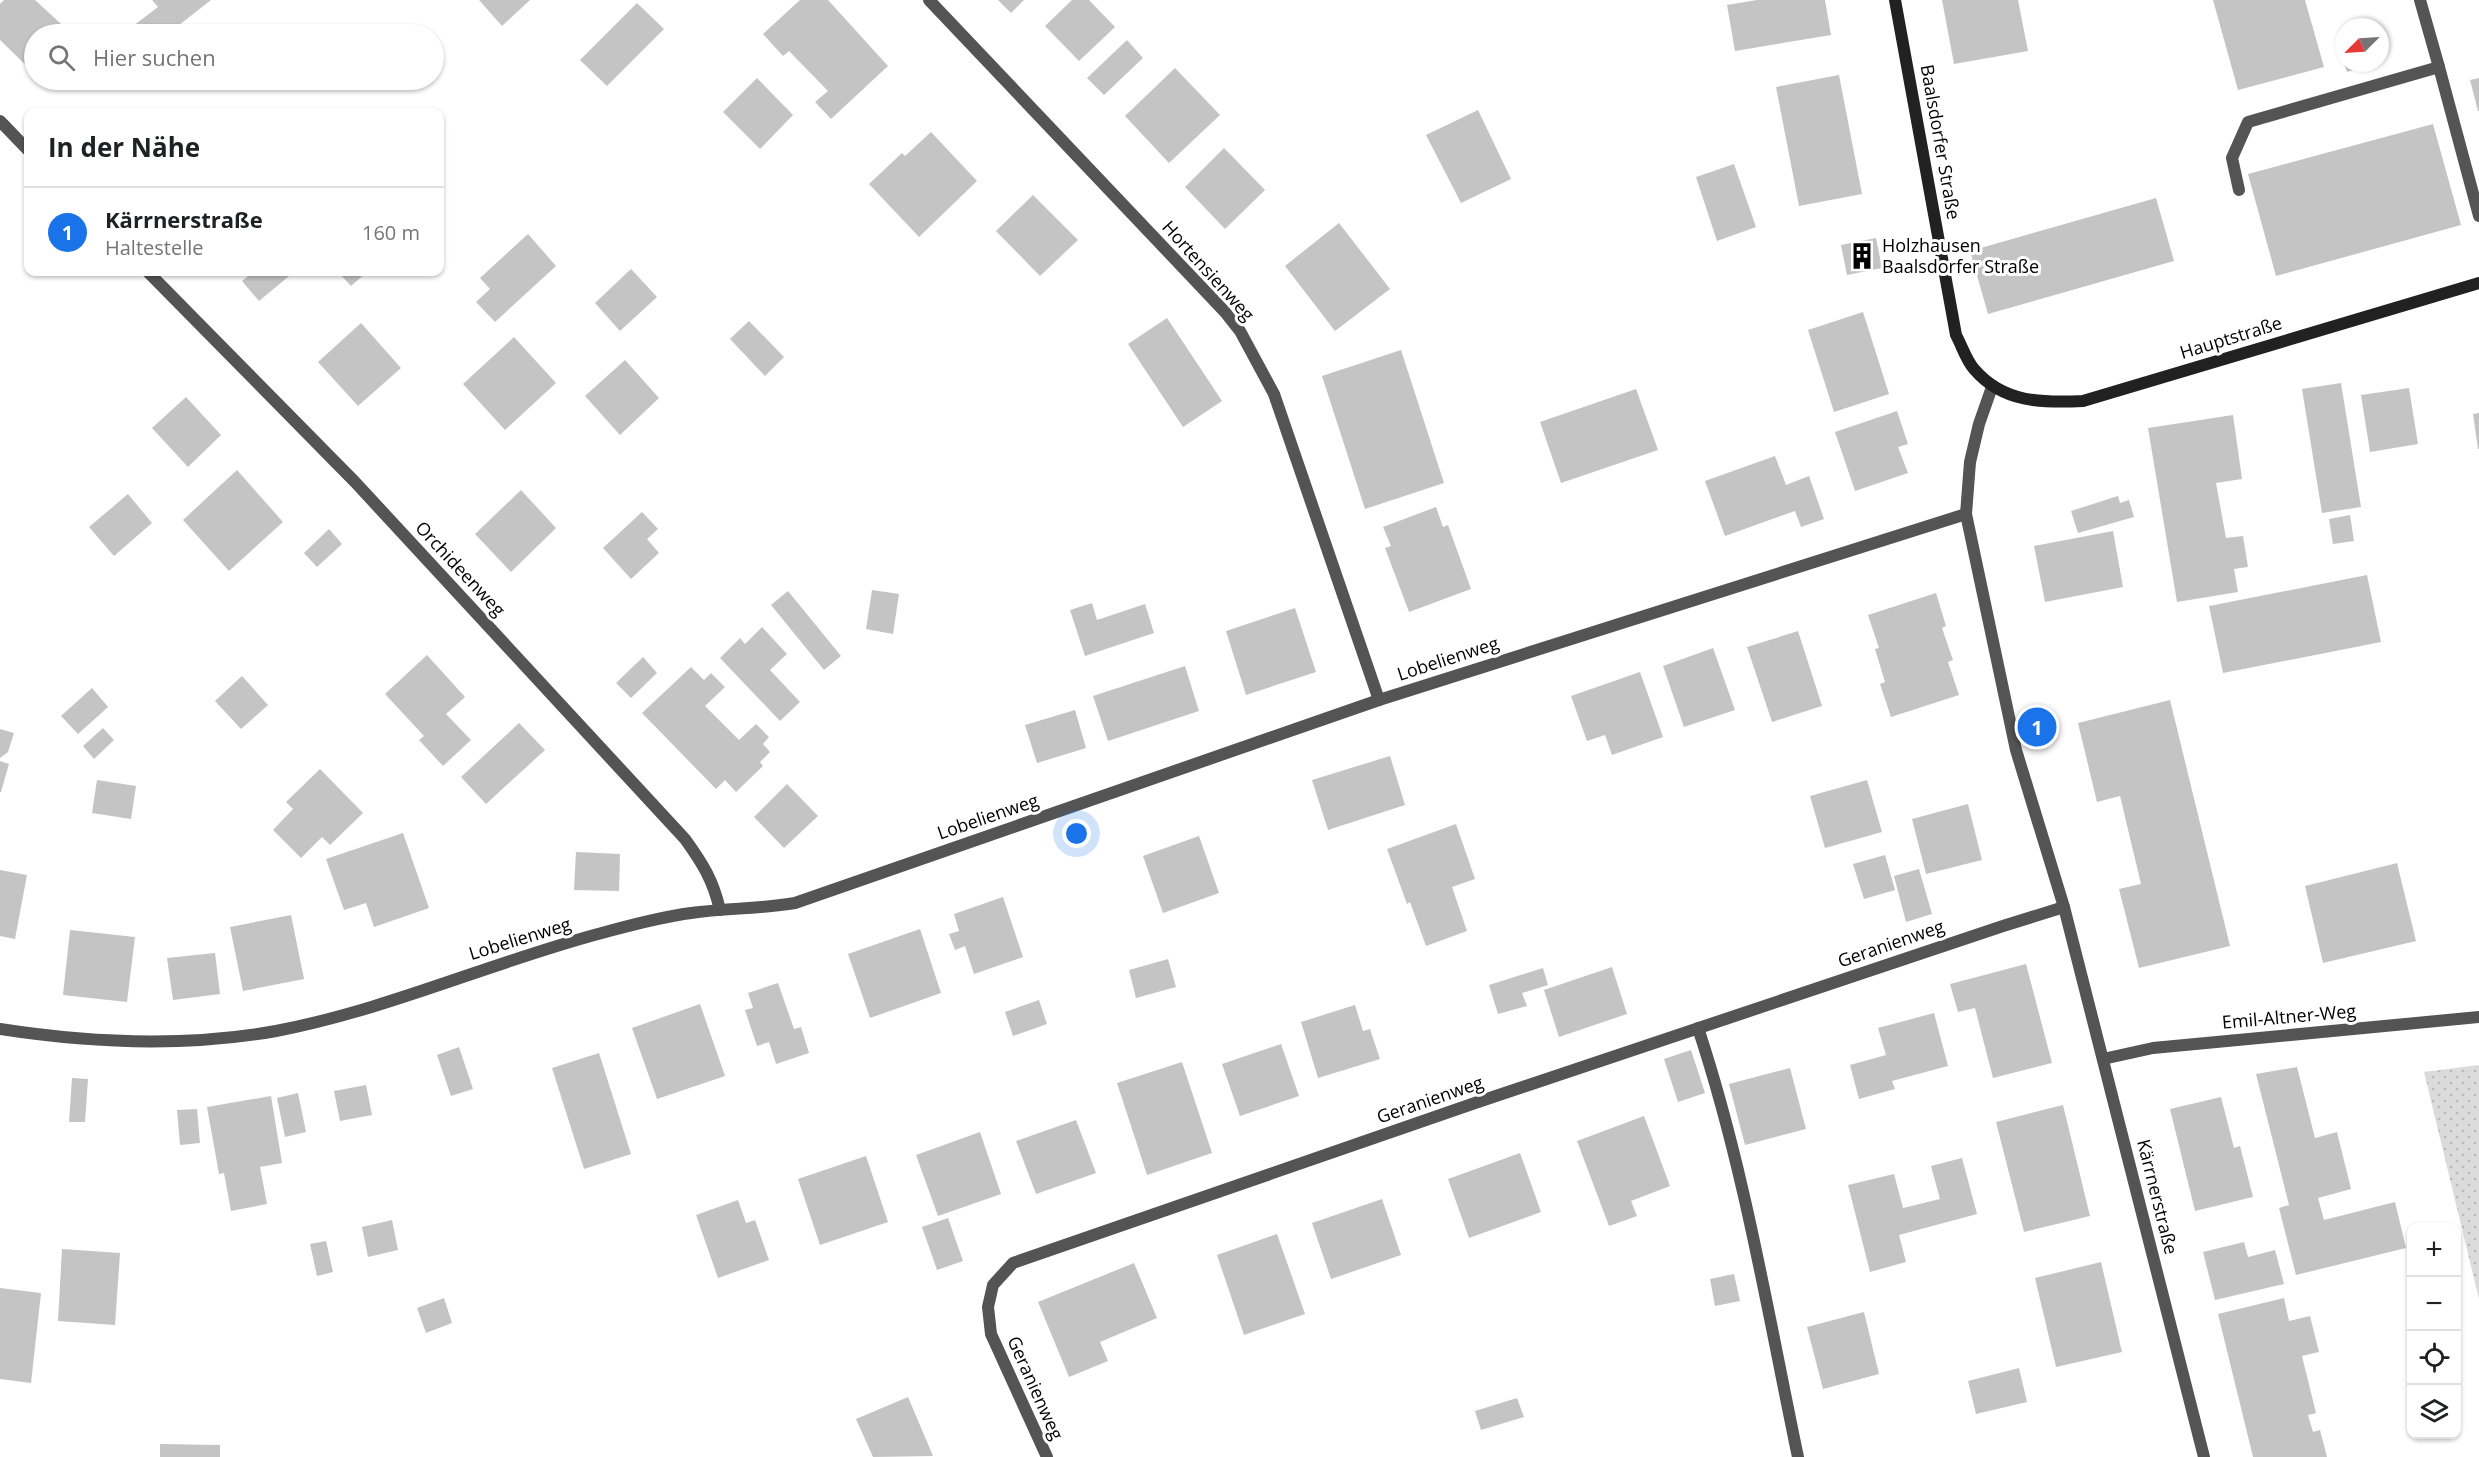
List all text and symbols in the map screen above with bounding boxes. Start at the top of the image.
north arrow [2335,18,2389,72]
search box [24,24,444,90]
icon: search [45,41,78,74]
text: Hier suchen [93,42,216,72]
street label: Baalsdorfer Straße [1916,62,1966,221]
text: In der Nähe [48,129,200,165]
text: Kärrnerstraße [105,204,263,234]
street label: Hortensienweg [1157,215,1260,326]
text: 1 [62,219,73,246]
text: 160 m [362,219,420,246]
place label: Holzhausen Baalsdorfer Straße [1882,233,2039,278]
text: Haltestelle [105,234,204,261]
building icon: Holzhausen Baalsdorfer Straße [1847,241,1877,271]
street label: Hauptstraße [2177,310,2285,364]
street label: Orchideenweg [410,516,511,621]
street label: Lobelienweg [1394,630,1502,686]
pin: 1 [2018,704,2056,750]
street label: Lobelienweg [934,787,1042,845]
your location [1062,819,1091,848]
street label: Lobelienweg [466,911,574,965]
street label: Geranienweg [1834,914,1947,972]
street label: Emil-Altner-Weg [2221,998,2357,1034]
street label: Geranienweg [1373,1070,1486,1128]
street label: Kärrnerstraße [2132,1137,2184,1257]
map controls [2407,1223,2461,1439]
button: + [2407,1223,2461,1277]
button: − [2407,1277,2461,1331]
button: locate [2407,1331,2461,1385]
street label: Geranienweg [1002,1332,1070,1443]
button: layers [2407,1385,2461,1439]

